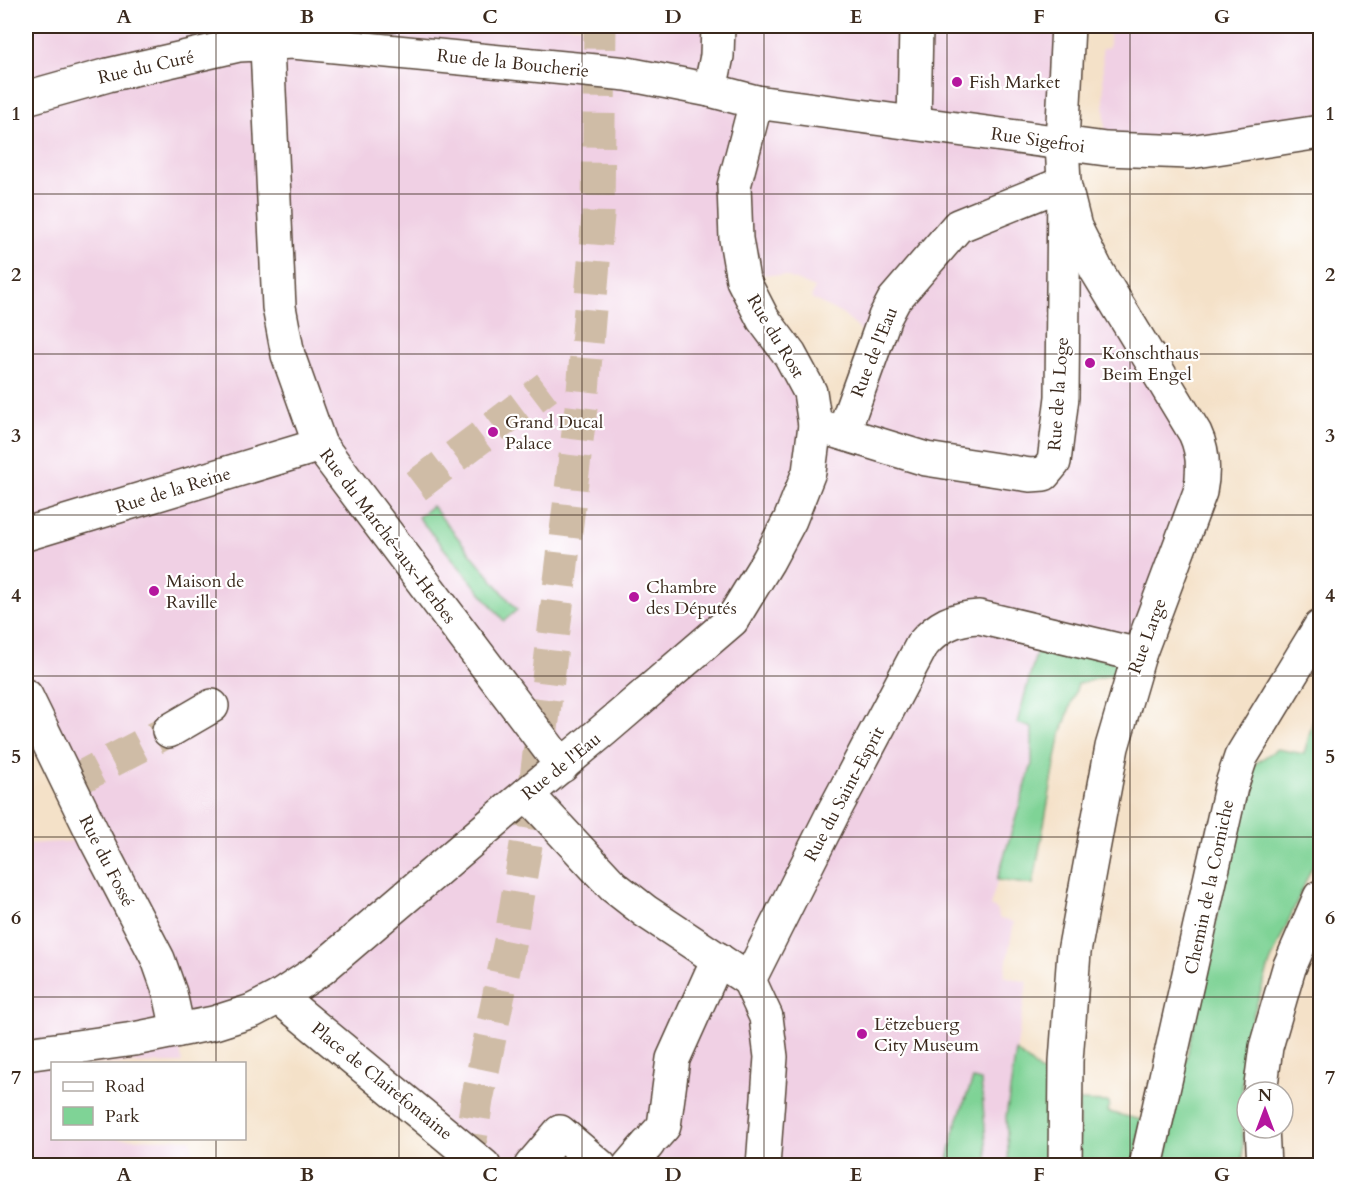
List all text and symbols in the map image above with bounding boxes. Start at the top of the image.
text: A [116,3,132,30]
text: B [300,3,314,30]
text: C [482,3,498,30]
text: D [664,3,682,30]
text: E [850,3,862,30]
text: F [1033,3,1045,30]
text: G [1214,3,1230,30]
street label: Rue de la Boucherie [436,43,590,84]
street label: Rue du Curé [96,44,197,91]
place label: Fish Market [969,70,1060,95]
marker: Fish Market [950,75,964,89]
text: 1 [11,100,21,127]
text: 1 [1325,100,1335,127]
street label: Rue Sigefroi [989,122,1086,159]
text: 2 [11,261,21,288]
text: 2 [1325,261,1335,288]
street label: Rue du Rost [741,290,811,383]
street label: Rue de l'Eau [845,303,904,401]
street label: Rue de la Loge [1042,336,1075,452]
place label: Konschthaus Beim Engel [1102,341,1199,387]
marker: Konschthaus Beim Engel [1083,356,1097,370]
place label: Grand Ducal Palace [505,410,604,456]
text: 3 [11,422,21,449]
text: 3 [1325,422,1335,449]
marker: Grand Ducal Palace [486,425,500,439]
street label: Rue du Marché-aux-Herbes [313,444,462,629]
street label: Rue de la Reine [112,461,234,520]
place label: Maison de Raville [166,569,244,615]
place label: Chambre des Députés [646,575,737,621]
text: 4 [11,582,21,609]
text: 4 [1325,582,1335,609]
marker: Maison de Raville [147,584,161,598]
marker: Chambre des Députés [627,590,641,604]
street label: Rue Large [1122,595,1173,677]
street label: Rue du Saint-Esprit [798,722,891,866]
street label: Rue de l'Eau [516,727,606,806]
text: 5 [11,743,21,770]
text: 5 [1325,743,1335,770]
street label: Chemin de la Corniche [1179,797,1240,977]
street label: Rue du Fossé [73,811,140,911]
text: 6 [11,904,21,931]
text: 6 [1325,904,1335,931]
place label: Lëtzebuerg City Museum [874,1012,980,1058]
street label: Place de Clairefontaine [306,1017,458,1146]
marker: Lëtzebuerg City Museum [855,1027,869,1041]
legend [51,1062,246,1140]
text: 7 [11,1064,21,1091]
text: 7 [1325,1064,1335,1091]
text: Road [105,1074,145,1099]
north arrow [1235,1080,1295,1140]
text: N [1258,1085,1272,1107]
text: Park [105,1104,140,1129]
text: A [116,1161,132,1188]
text: B [300,1161,314,1188]
text: C [482,1161,498,1188]
text: D [664,1161,682,1188]
text: E [850,1161,862,1188]
text: F [1033,1161,1045,1188]
text: G [1214,1161,1230,1188]

